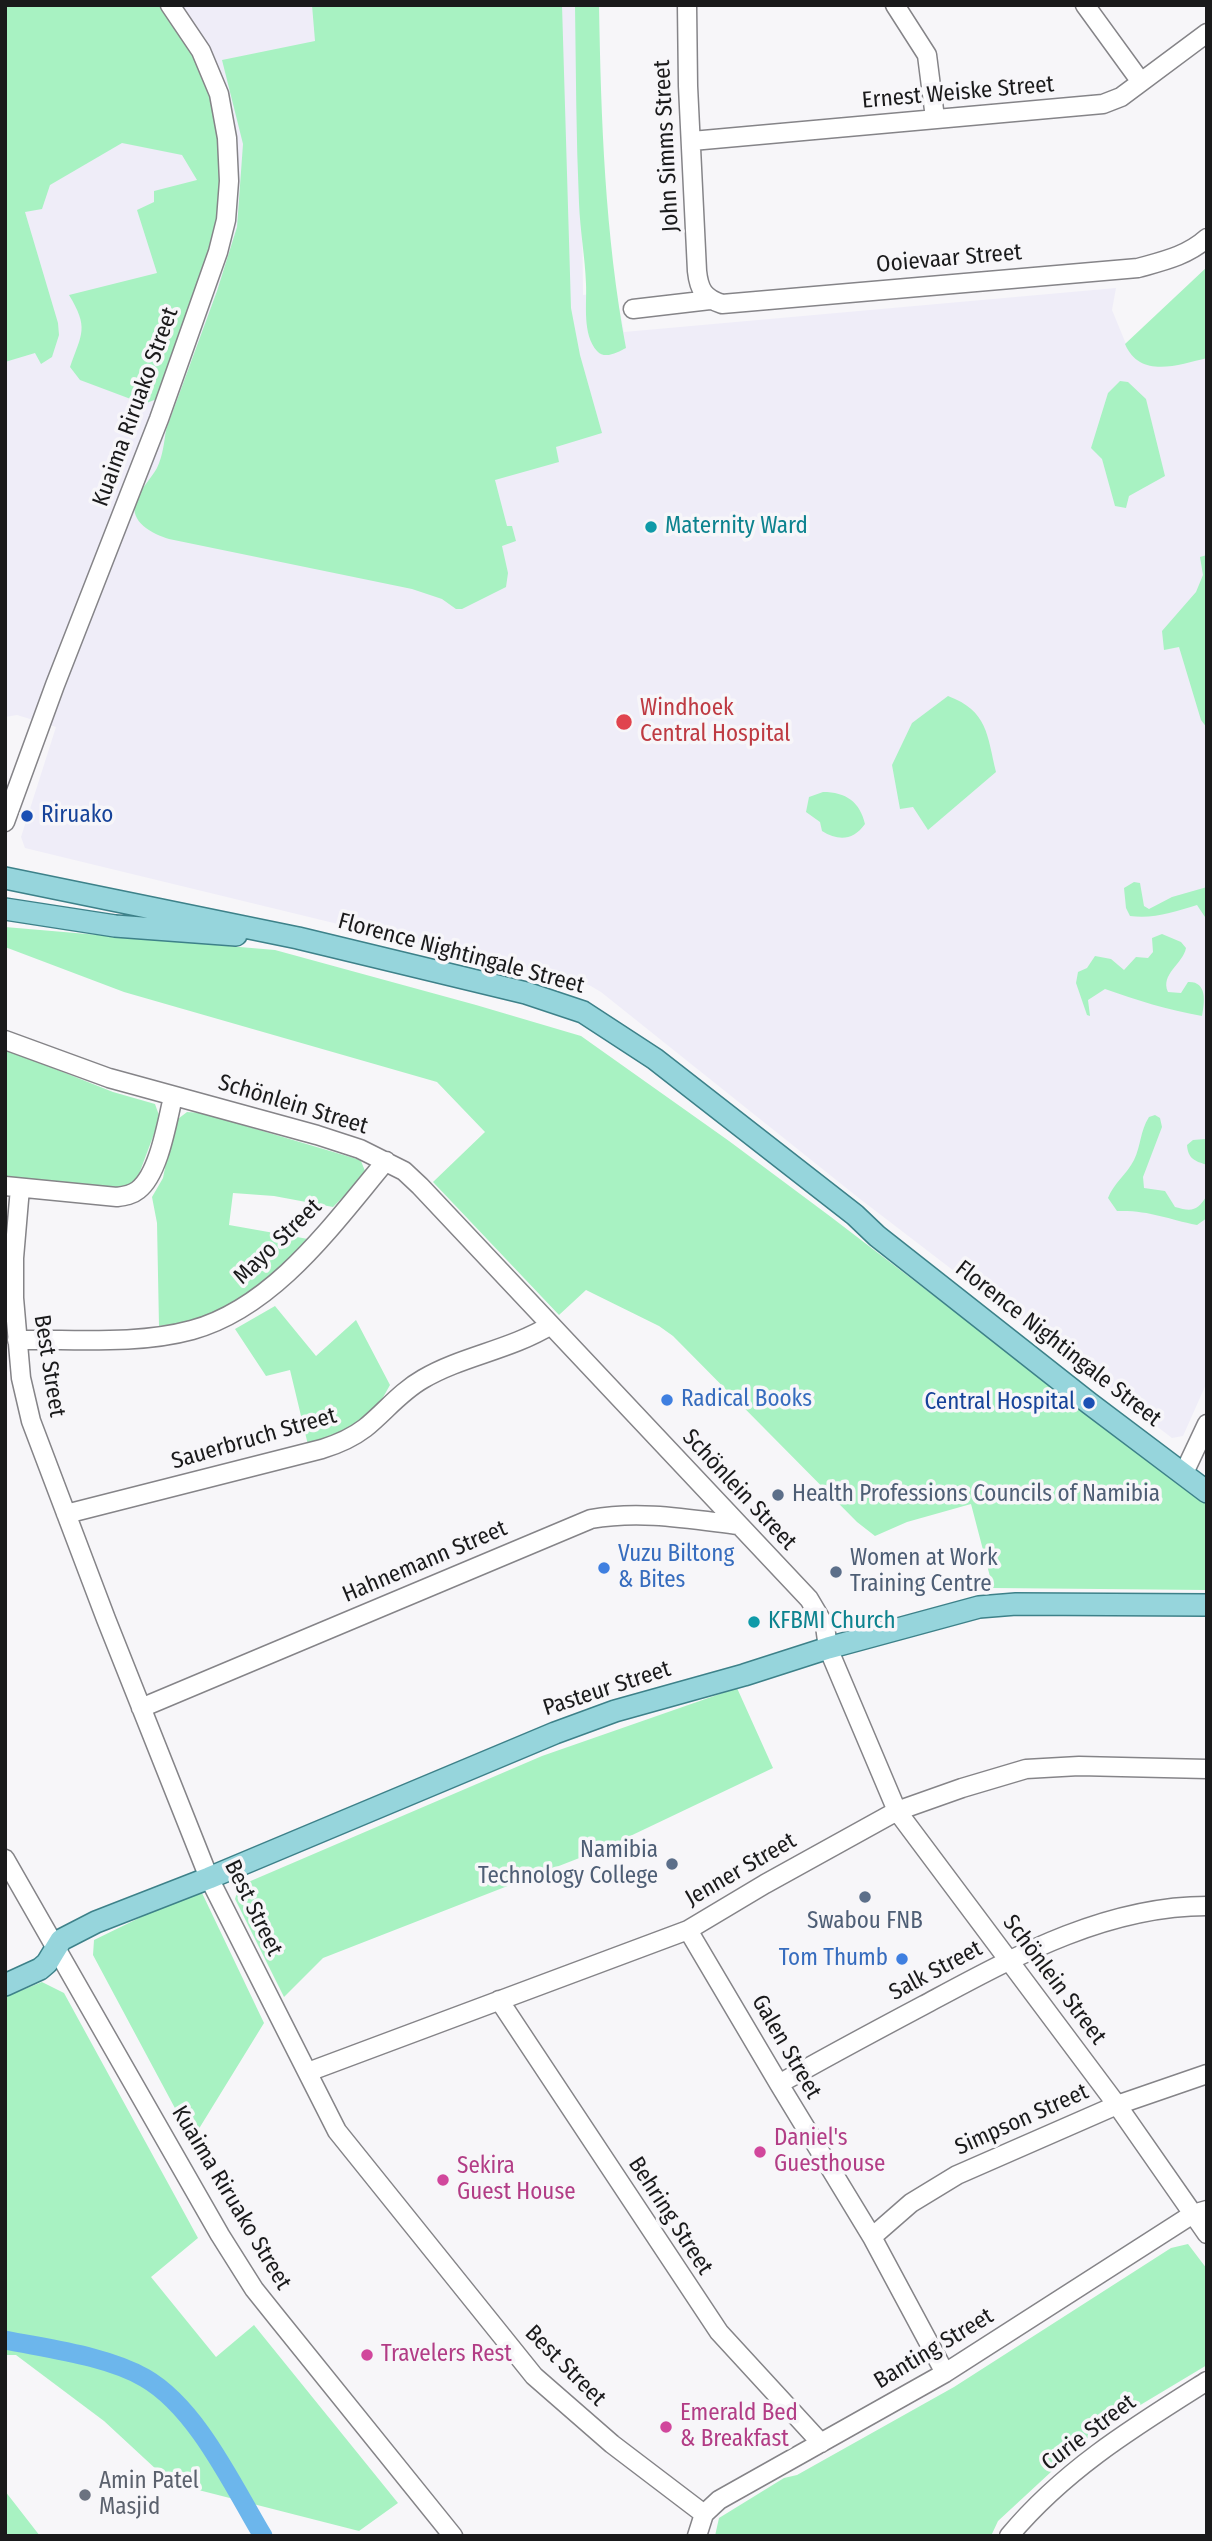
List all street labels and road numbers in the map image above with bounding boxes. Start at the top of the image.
street label: John Simms Street [649,59,685,233]
street label: Ernest Weiske Street [861,71,1055,115]
street label: Ooievaar Street [875,239,1023,279]
street label: Kuaima Riruako Street [87,304,185,510]
street label: Florence Nightingale Street [335,908,587,1000]
street label: Schönlein Street [215,1069,371,1141]
street label: Mayo Street [228,1193,328,1291]
street label: Florence Nightingale Street [950,1255,1166,1433]
street label: Best Street [27,1313,71,1419]
street label: Sauerbruch Street [168,1402,340,1476]
street label: Schönlein Street [676,1424,802,1556]
street label: Hahnemann Street [339,1515,511,1609]
street label: Pasteur Street [540,1655,674,1723]
street label: Jenner Street [681,1827,801,1913]
street label: Best Street [218,1856,288,1960]
street label: Schönlein Street [996,1910,1112,2050]
street label: Salk Street [885,1935,987,2007]
street label: Galen Street [745,1990,827,2104]
street label: Simpson Street [951,2078,1093,2162]
street label: Kuaima Riruako Street [165,2101,297,2295]
street label: Behring Street [622,2152,718,2280]
street label: Banting Street [869,2303,999,2395]
street label: Best Street [519,2320,611,2412]
street label: Curie Street [1037,2389,1141,2477]

